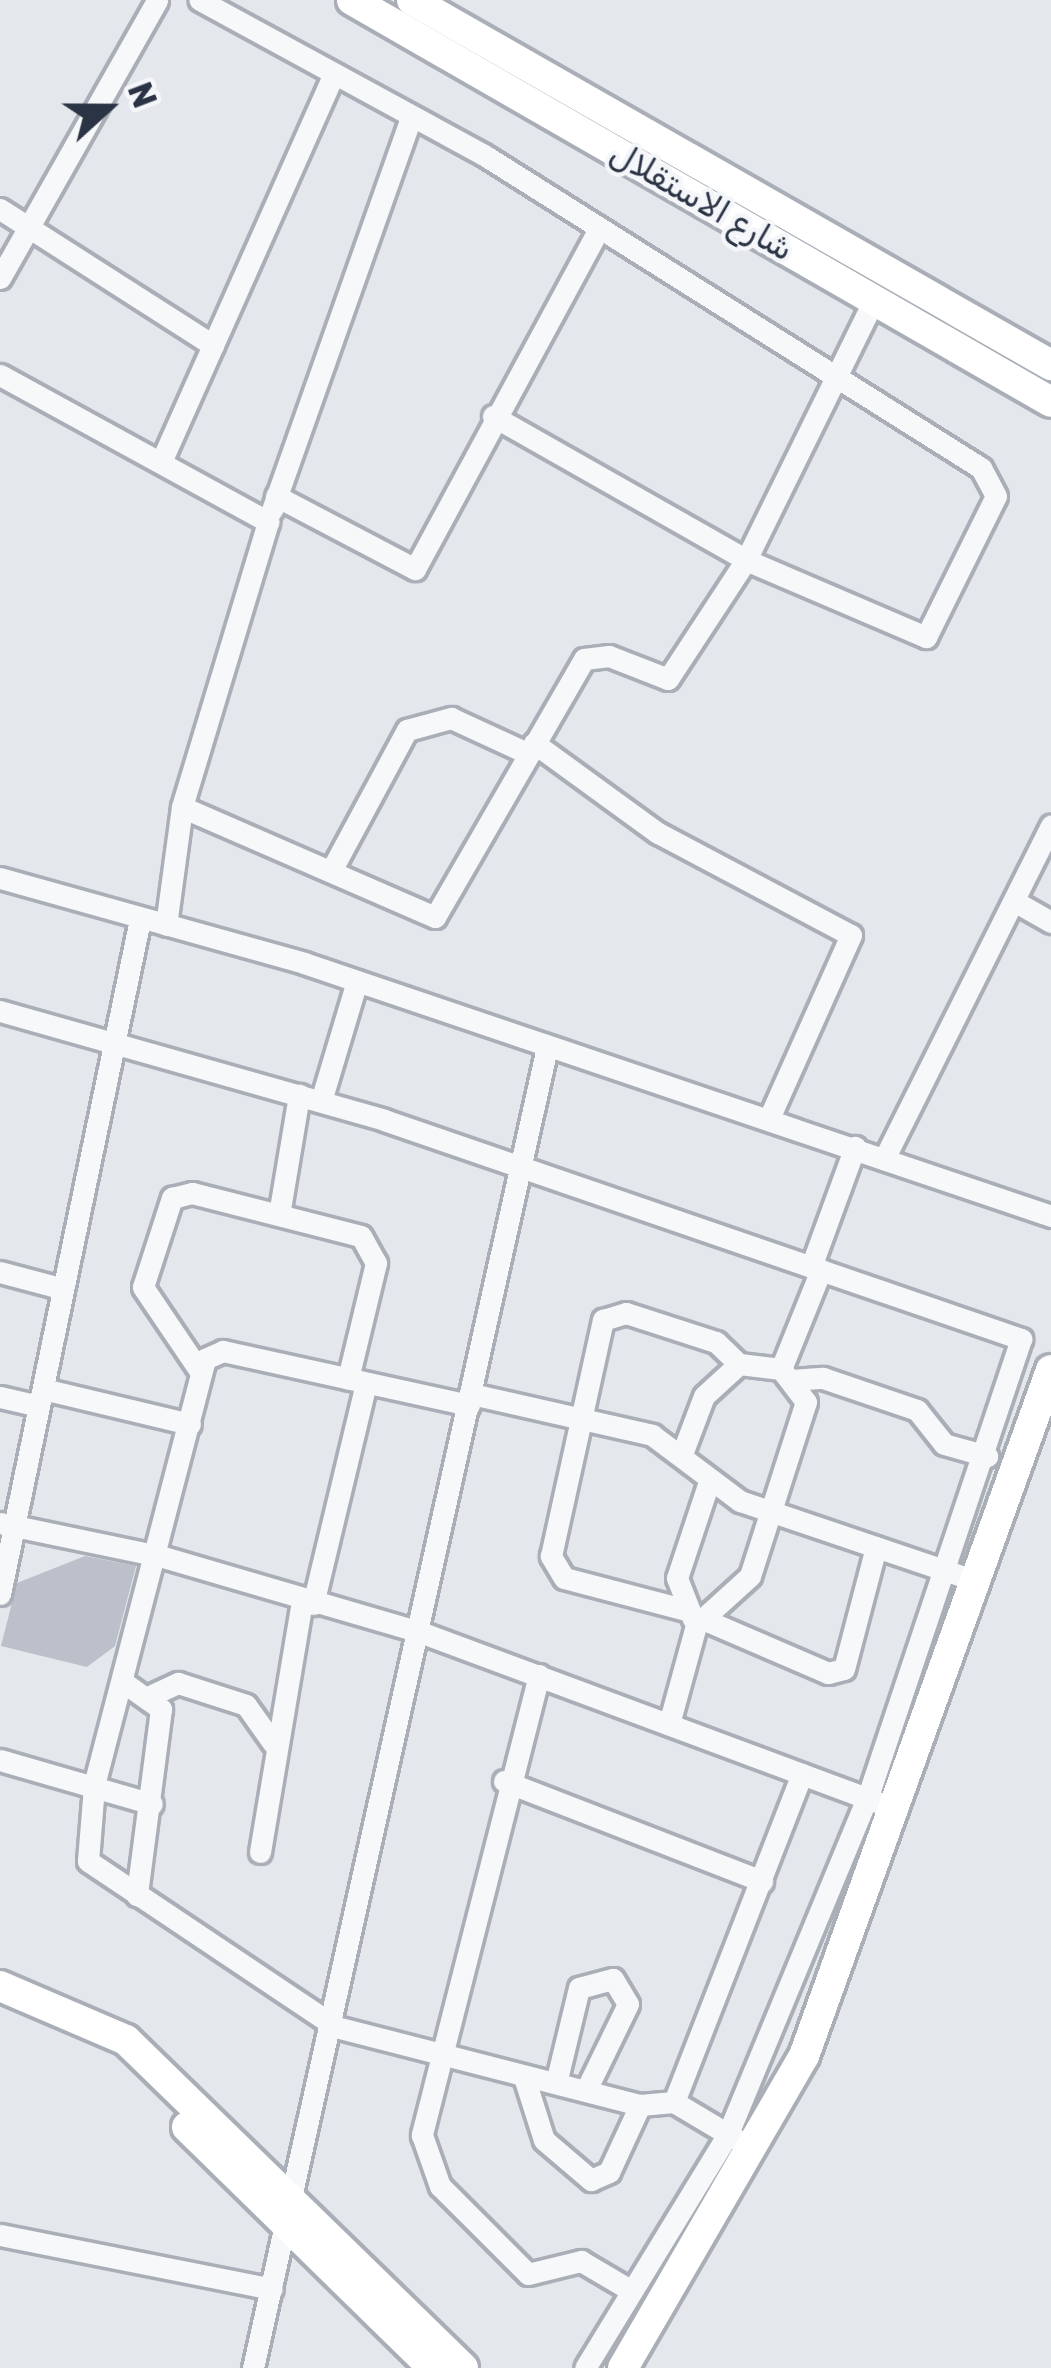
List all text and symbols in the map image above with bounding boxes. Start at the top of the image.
north arrow [48,48,168,168]
text: N [120,77,165,113]
street label: شارع الاستقلال [604,133,800,269]

